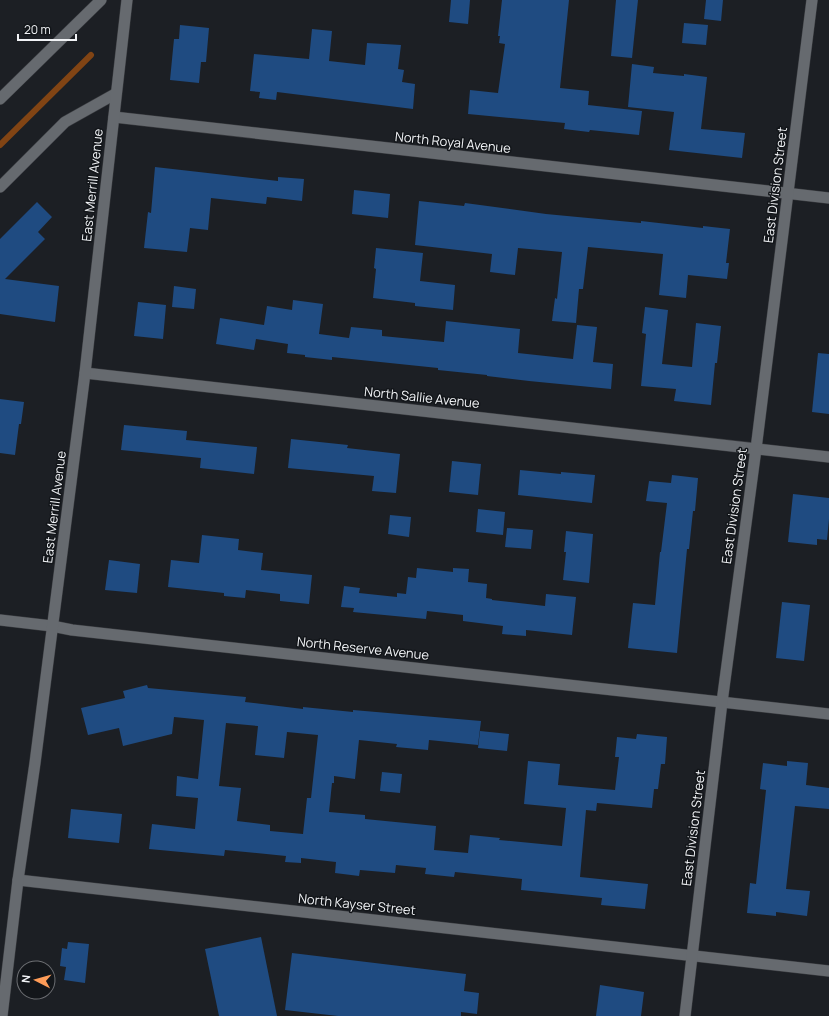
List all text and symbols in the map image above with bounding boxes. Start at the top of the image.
scale bar [18,16,76,42]
text: 20 m [24,21,51,38]
street label: East Division Street [759,126,791,244]
street label: East Merrill Avenue [77,127,107,242]
street label: North Royal Avenue [394,127,512,157]
street label: North Sallie Avenue [363,382,481,412]
street label: East Division Street [717,447,751,565]
street label: East Merrill Avenue [38,449,70,564]
street label: North Reserve Avenue [296,632,430,664]
street label: East Division Street [677,769,709,887]
street label: North Kayser Street [297,889,417,919]
north arrow [16,960,56,1000]
text: N [18,974,33,984]

